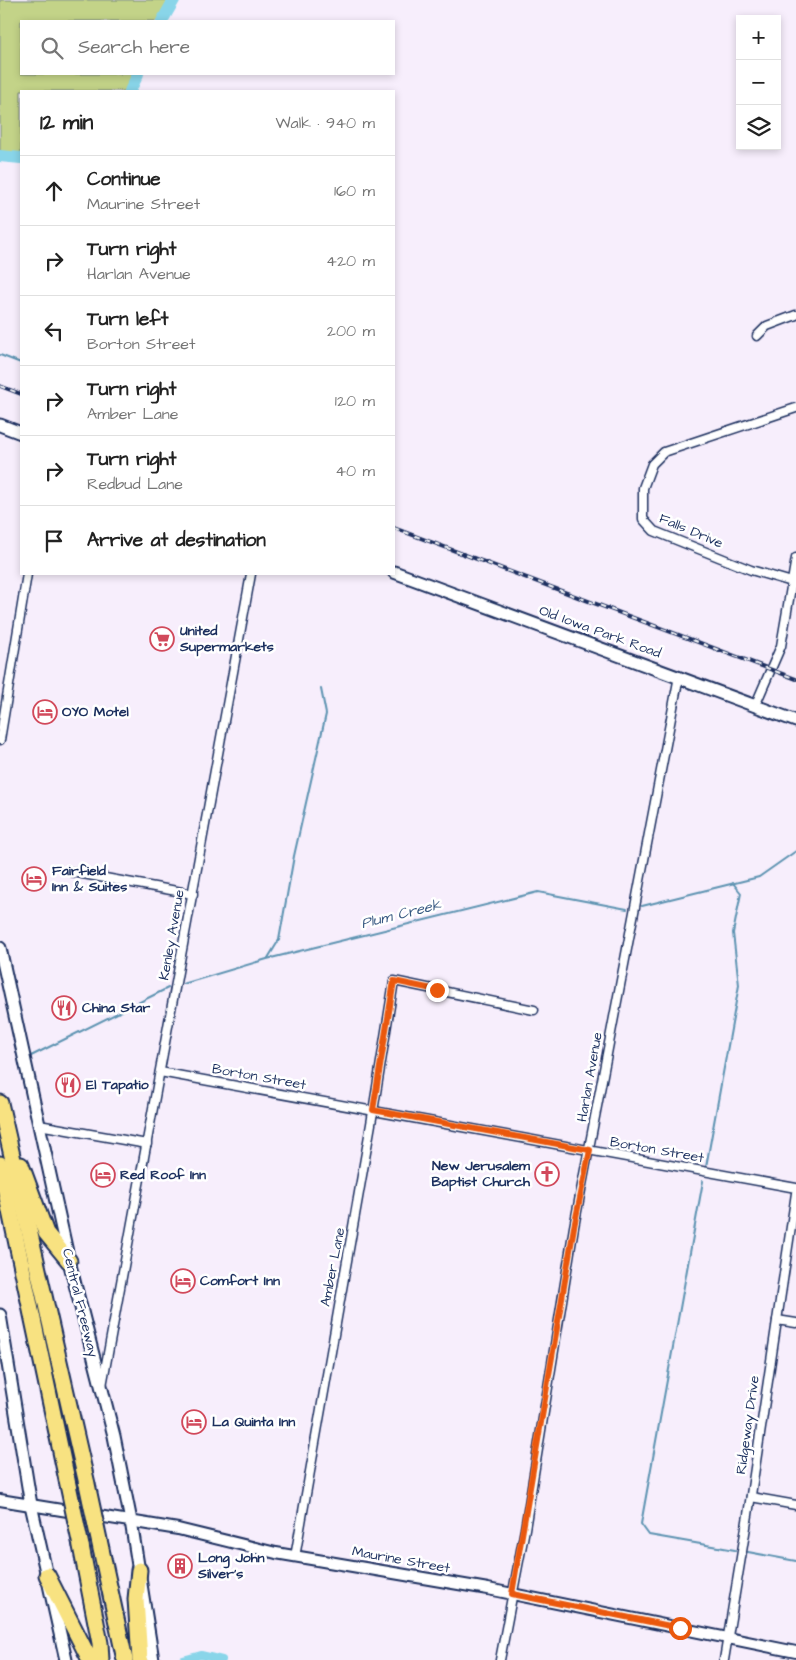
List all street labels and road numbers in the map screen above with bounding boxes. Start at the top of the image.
street label: Falls Drive [656,509,726,554]
street label: Old Iowa Park Road [536,601,664,663]
street label: Kenley Avenue [154,888,190,982]
street label: Harlan Avenue [572,1030,608,1123]
street label: Borton Street [211,1059,308,1095]
street label: Borton Street [609,1132,706,1168]
street label: Amber Lane [316,1225,351,1308]
street label: Central Freeway [57,1246,103,1360]
street label: Ridgeway Drive [731,1374,765,1476]
street label: Maurine Street [351,1542,452,1579]

